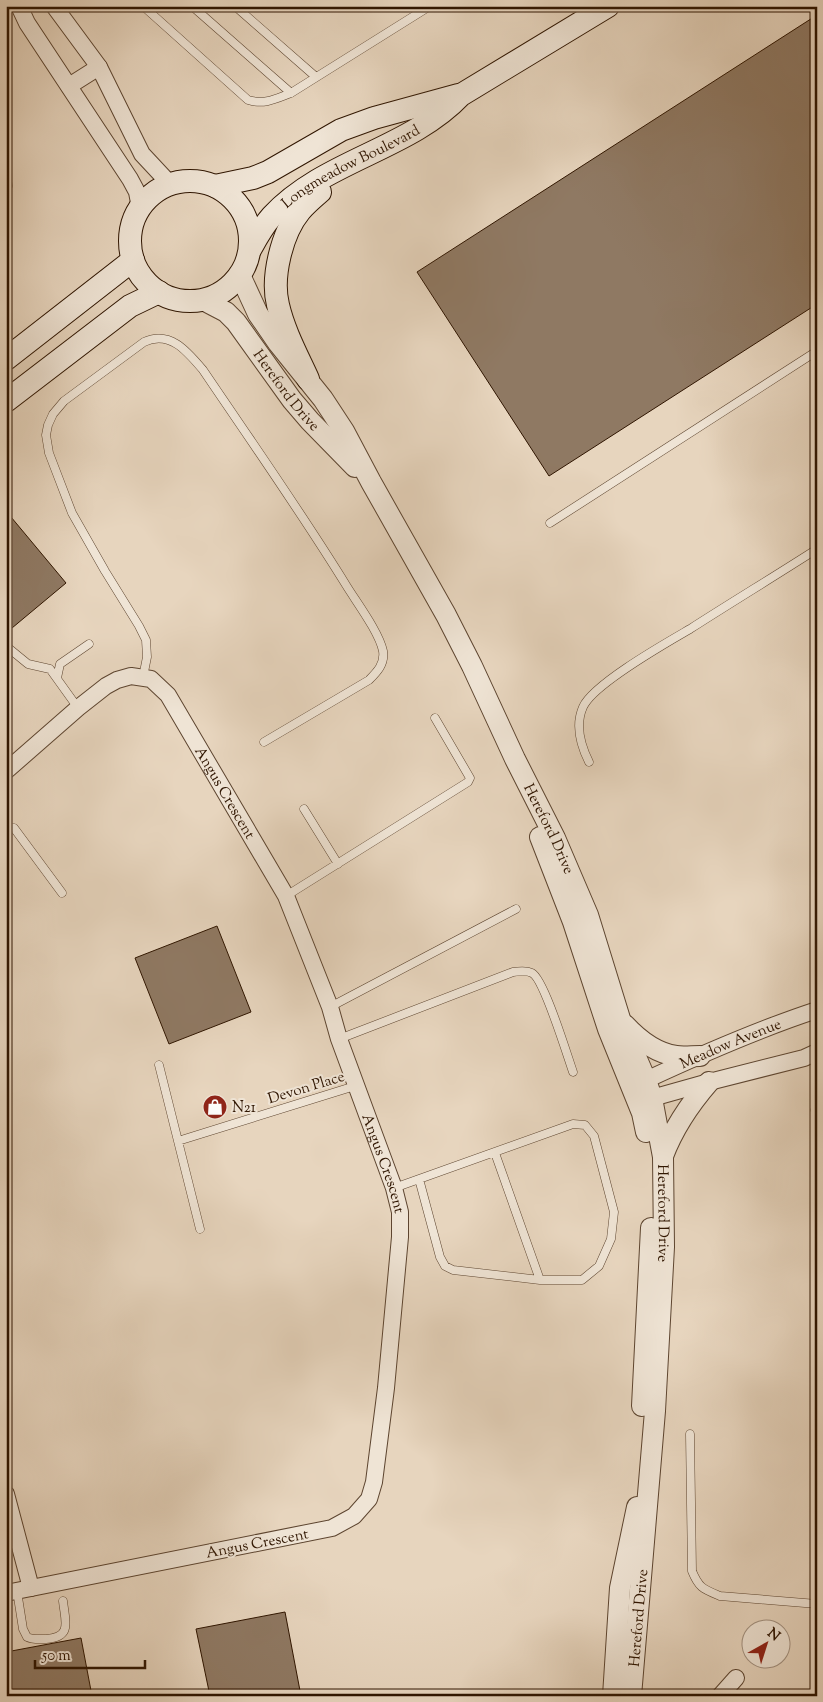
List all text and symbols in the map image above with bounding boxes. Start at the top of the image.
street label: Longmeadow Boulevard [277,120,425,214]
street label: Hereford Drive [247,346,324,437]
street label: Angus Crescent [189,743,259,843]
street label: Hereford Drive [517,780,578,878]
street label: Meadow Avenue [677,1014,785,1075]
street label: Devon Place [265,1067,347,1110]
shop icon: N21 [202,1094,228,1120]
place label: N21 [232,1098,256,1119]
street label: Angus Crescent [356,1111,409,1216]
street label: Hereford Drive [651,1164,673,1263]
street label: Angus Crescent [204,1524,310,1565]
street label: Hereford Drive [625,1568,654,1668]
north arrow [740,1620,790,1670]
text: N [762,1624,784,1647]
scale bar [35,1637,145,1669]
text: 50 m [41,1646,71,1667]

